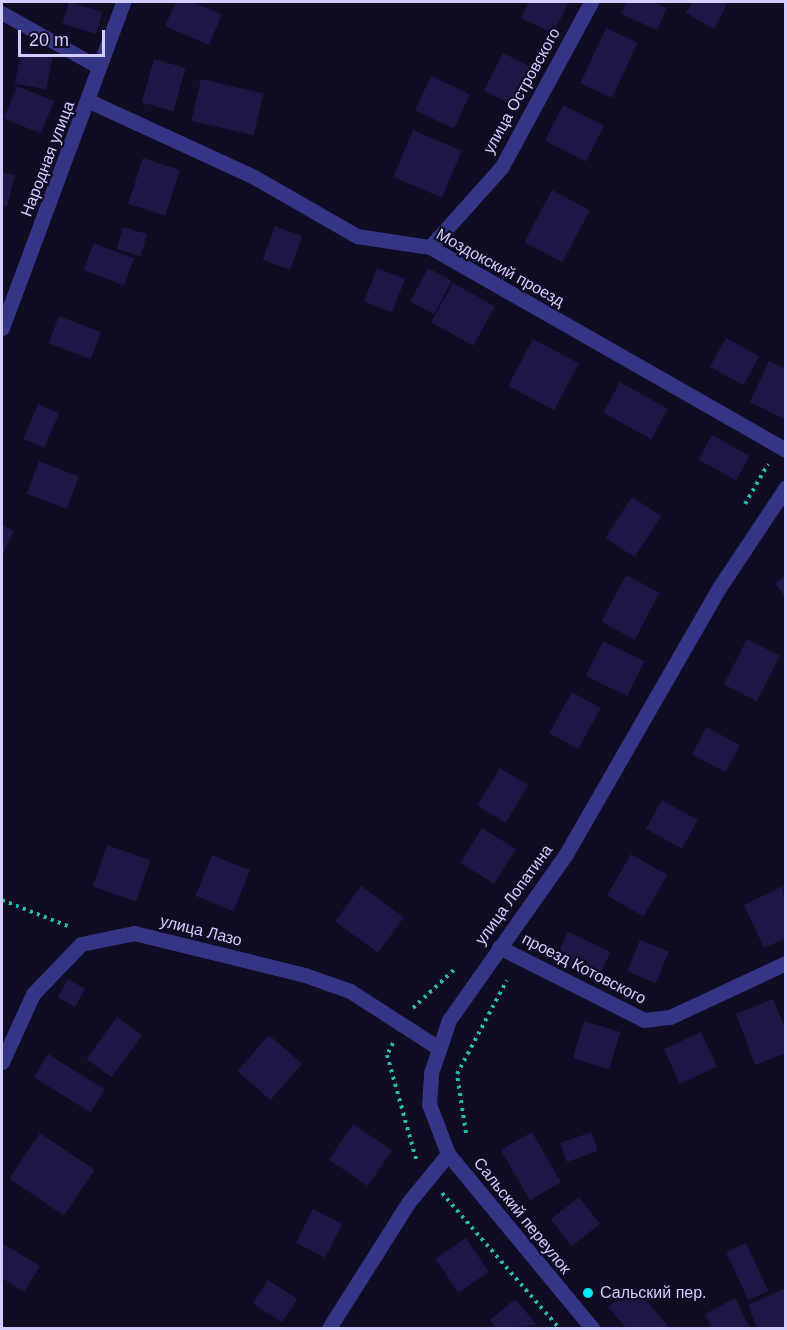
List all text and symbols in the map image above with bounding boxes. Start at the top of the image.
scale bar [21,18,108,56]
street label: улица Островского [479,25,565,157]
text: 20 m [29,30,69,50]
street label: Народная улица [17,99,79,219]
street label: Моздокский проезд [433,225,567,311]
street label: улица Лопатина [471,841,557,949]
street label: улица Лазо [158,912,244,950]
street label: проезд Котовского [519,929,649,1009]
street label: Сальский переулок [469,1154,575,1278]
place label: Сальский пер. [600,1283,707,1303]
marker: Сальский пер. [581,1286,595,1300]

